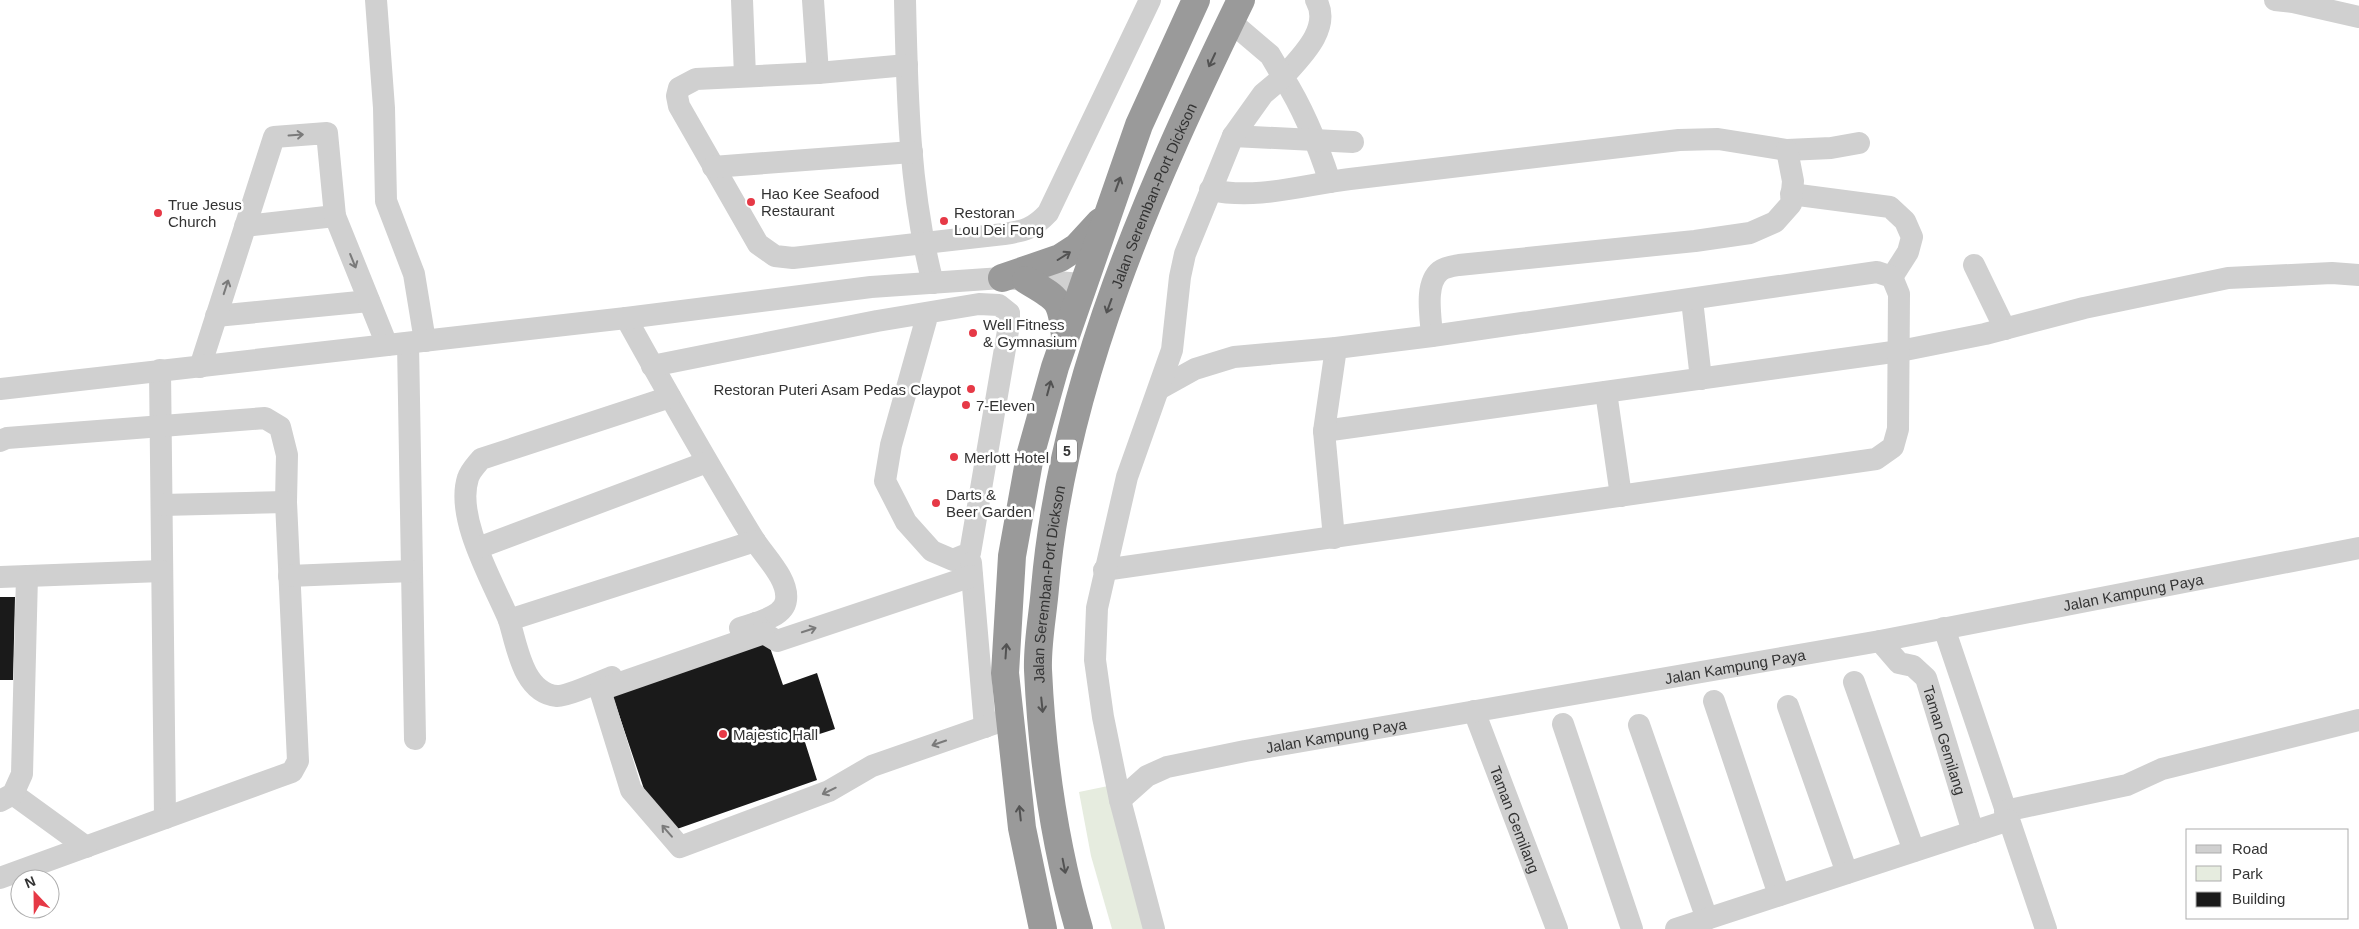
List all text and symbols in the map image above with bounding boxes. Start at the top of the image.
one-way arrow [1207,52,1217,67]
street label: Jalan Seremban-Port Dickson [1107,100,1199,291]
one-way arrow [288,131,304,140]
one-way arrow [1114,177,1123,192]
place label: Hao Kee Seafood Restaurant [761,185,879,219]
place label: True Jesus Church [168,196,242,230]
marker: Hao Kee Seafood Restaurant [745,196,757,208]
place label: Restoran Lou Dei Fong [954,204,1044,238]
marker: True Jesus Church [152,207,164,219]
marker: Restoran Lou Dei Fong [938,215,950,227]
one-way arrow [1056,250,1070,260]
one-way arrow [349,253,359,268]
one-way arrow [221,279,231,295]
one-way arrow [1104,298,1113,314]
place label: Well Fitness & Gymnasium [983,316,1077,350]
marker: Well Fitness & Gymnasium [967,327,979,339]
one-way arrow [1045,380,1054,396]
place label: Restoran Puteri Asam Pedas Claypot [713,381,962,398]
marker: Restoran Puteri Asam Pedas Claypot [965,383,977,395]
place label: 7-Eleven [976,397,1035,414]
marker: 7-Eleven [960,399,972,411]
road number: 5 [1057,440,1077,462]
place label: Merlott Hotel [964,449,1049,466]
marker: Merlott Hotel [948,451,960,463]
street label: Jalan Seremban-Port Dickson [1029,484,1068,684]
place label: Darts & Beer Garden [946,486,1032,520]
marker: Darts & Beer Garden [930,497,942,509]
street label: Jalan Kampung Paya [2061,570,2205,614]
one-way arrow [801,625,817,634]
one-way arrow [1002,643,1011,659]
street label: Jalan Kampung Paya [1663,645,1807,687]
street label: Taman Gemilang [1920,683,1970,797]
one-way arrow [1037,697,1046,713]
street label: Jalan Kampung Paya [1264,715,1408,756]
place label: Majestic Hall [733,726,818,743]
marker: Majestic Hall [717,728,729,740]
one-way arrow [932,739,948,748]
street label: Taman Gemilang [1487,763,1543,875]
one-way arrow [822,786,837,796]
one-way arrow [1015,805,1025,821]
one-way arrow [661,825,672,838]
legend [2186,829,2349,919]
text: Road [2232,840,2268,857]
one-way arrow [1060,858,1069,874]
text: Park [2232,865,2263,882]
north arrow [10,869,60,919]
text: N [22,873,38,891]
text: Building [2232,890,2285,907]

